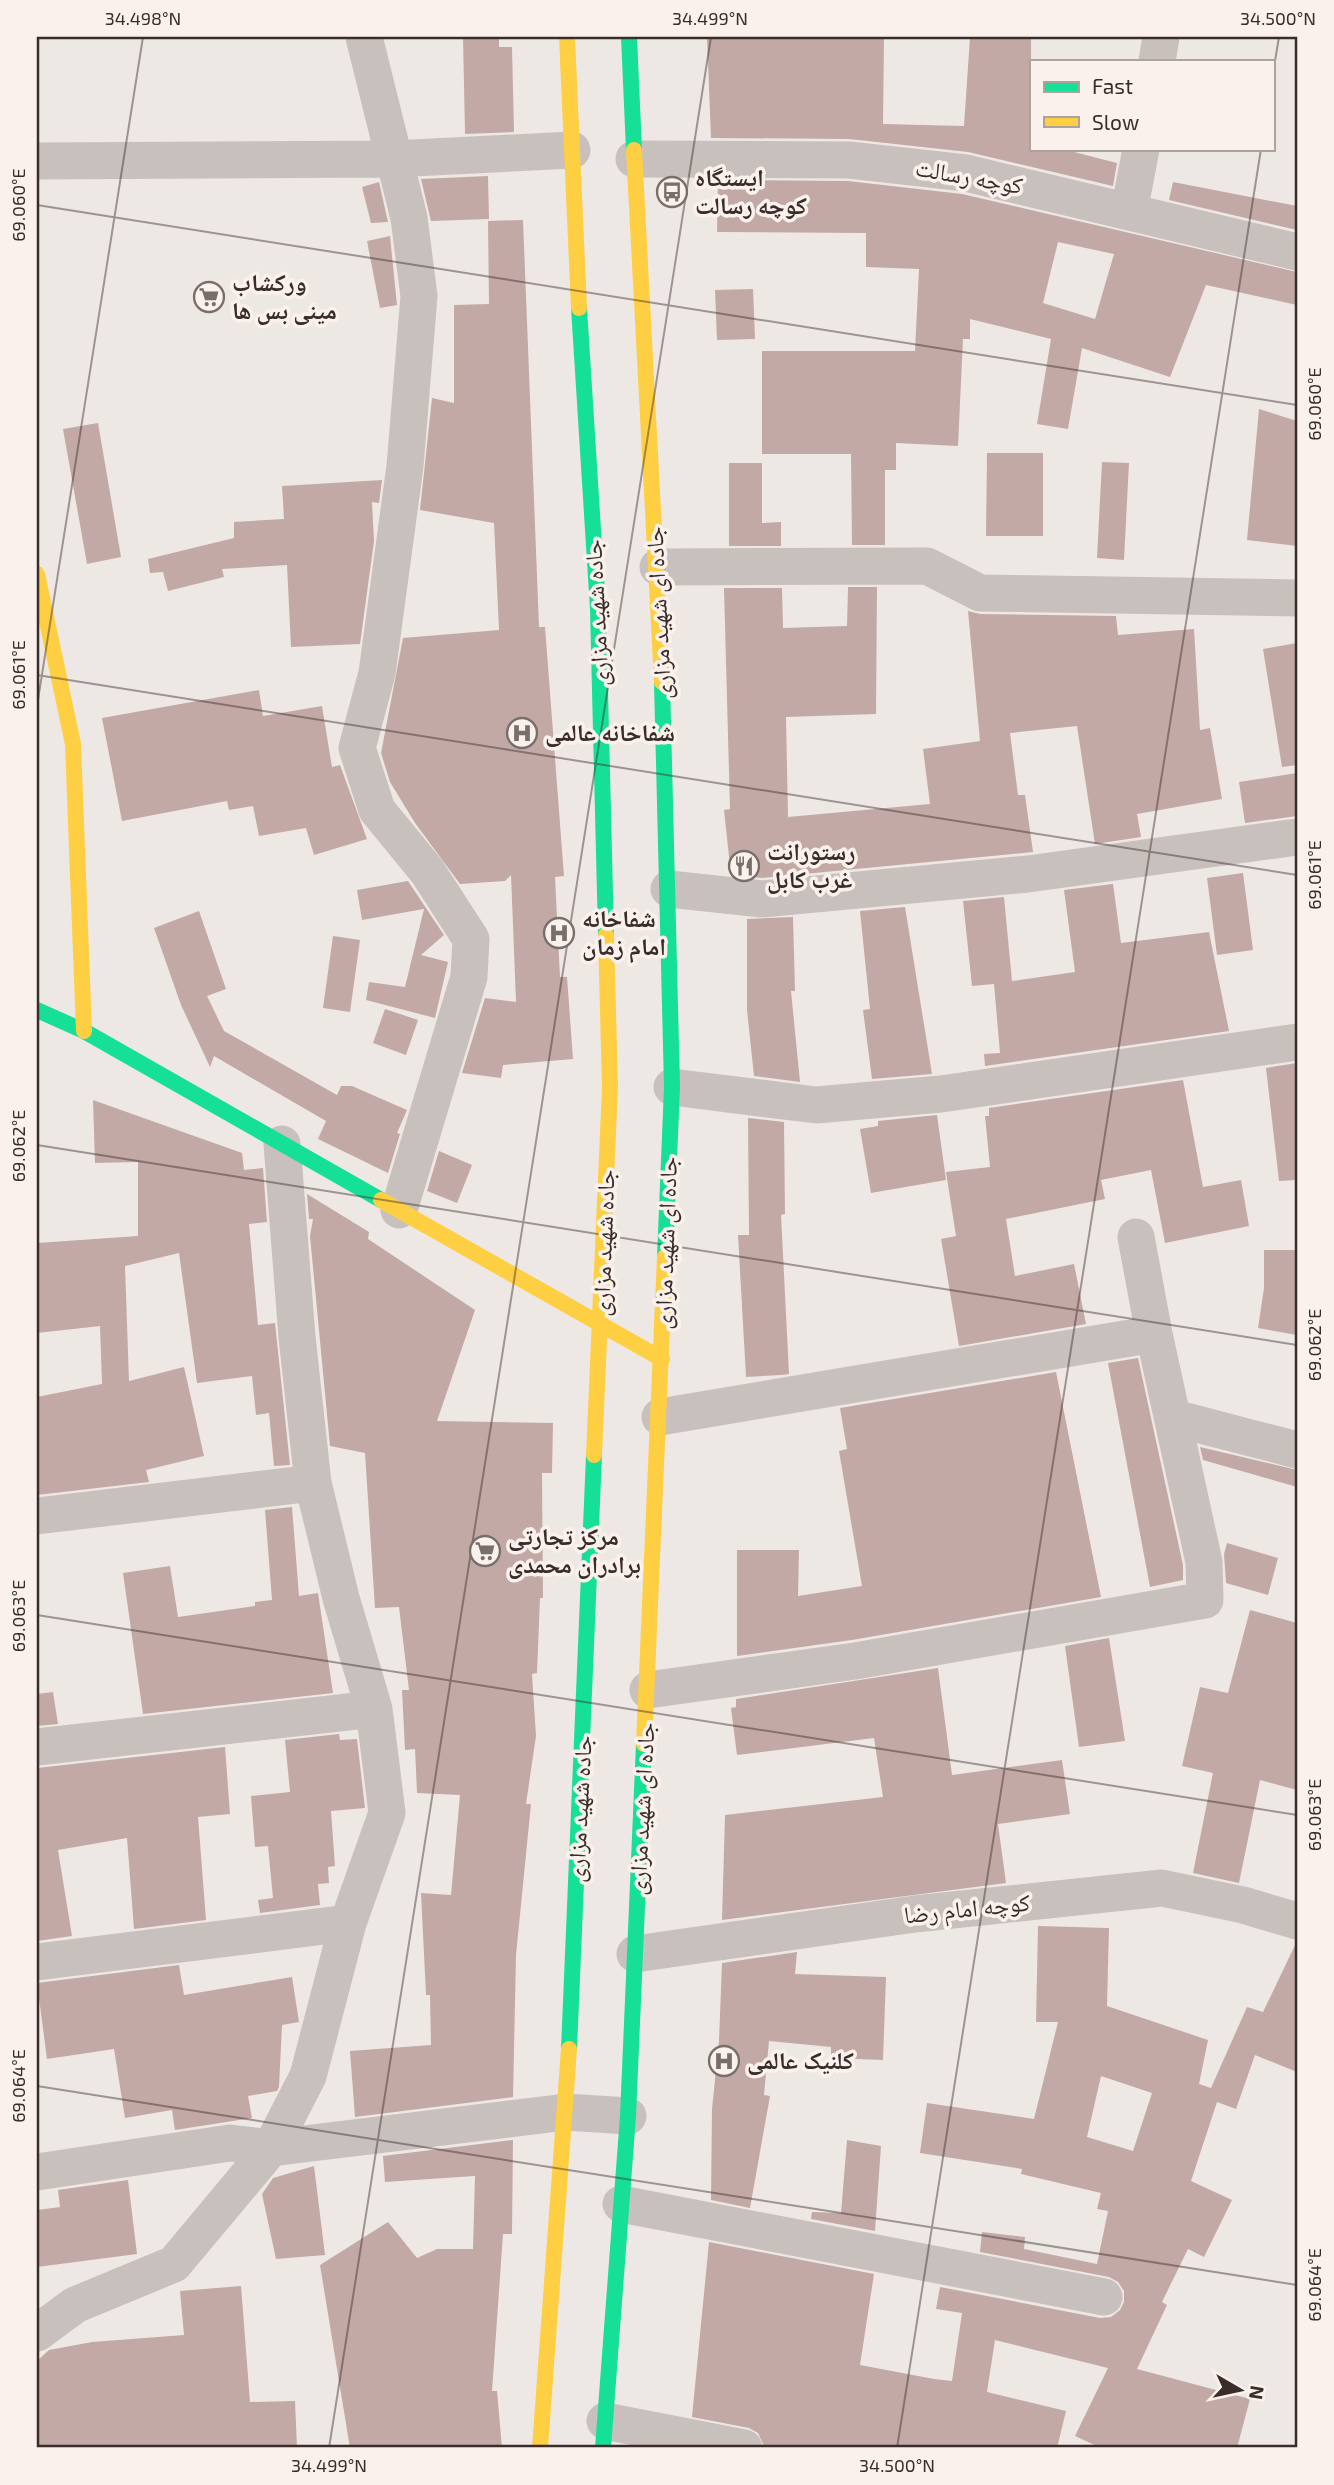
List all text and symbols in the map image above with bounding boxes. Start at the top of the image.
text: 34.498°N [105,7,181,29]
text: 34.499°N [672,7,748,29]
text: 34.500°N [1240,7,1316,29]
legend [1030,60,1274,150]
text: Fast [1092,73,1133,98]
text: Slow [1092,109,1139,134]
street label: کوچه رسالت [913,152,1025,200]
place label: ایستگاه کوچه رسالت [695,162,807,219]
text: 69.060°E [7,168,29,242]
bus stop icon: ایستگاه کوچه رسالت [655,175,689,209]
place label: ورکشاب مینی بس ها [232,267,337,325]
supermarket icon: ورکشاب مینی بس ها [192,280,226,314]
text: 69.060°E [1303,367,1325,441]
street label: جاده ای شهید مزاری [638,526,678,700]
street label: جاده شهید مزاری [577,539,615,687]
text: 69.061°E [7,640,29,710]
hospital icon: شفاخانه عالمی [505,716,539,750]
place label: شفاخانه عالمی [545,717,675,747]
place label: رستورانت غرب کابل [767,836,855,894]
text: 69.061°E [1303,840,1325,910]
restaurant icon: رستورانت غرب کابل [727,849,761,883]
place label: شفاخانه امام زمان [582,903,666,964]
hospital icon: شفاخانه امام زمان [542,916,576,950]
text: 69.062°E [7,1110,29,1182]
street label: جاده ای شهید مزاری [647,1156,683,1330]
street label: جاده شهید مزاری [585,1169,621,1317]
text: 69.062°E [1303,1309,1325,1381]
place label: مرکز تجارتی برادران محمدی [508,1521,641,1579]
supermarket icon: مرکز تجارتی برادران محمدی [468,1534,502,1568]
text: 69.063°E [7,1580,29,1652]
street label: جاده ای شهید مزاری [621,1722,661,1896]
street label: جاده شهید مزاری [560,1735,598,1883]
text: 69.063°E [1303,1779,1325,1851]
street label: کوچه امام رضا [902,1886,1032,1932]
hospital icon: کلنیک عالمی [707,2044,741,2078]
place label: کلنیک عالمی [747,2045,854,2075]
text: 69.064°E [7,2049,29,2123]
text: 69.064°E [1303,2248,1325,2322]
north arrow [1204,2356,1274,2426]
text: N [1245,2384,1270,2401]
text: 34.499°N [291,2454,367,2476]
text: 34.500°N [859,2454,935,2476]

